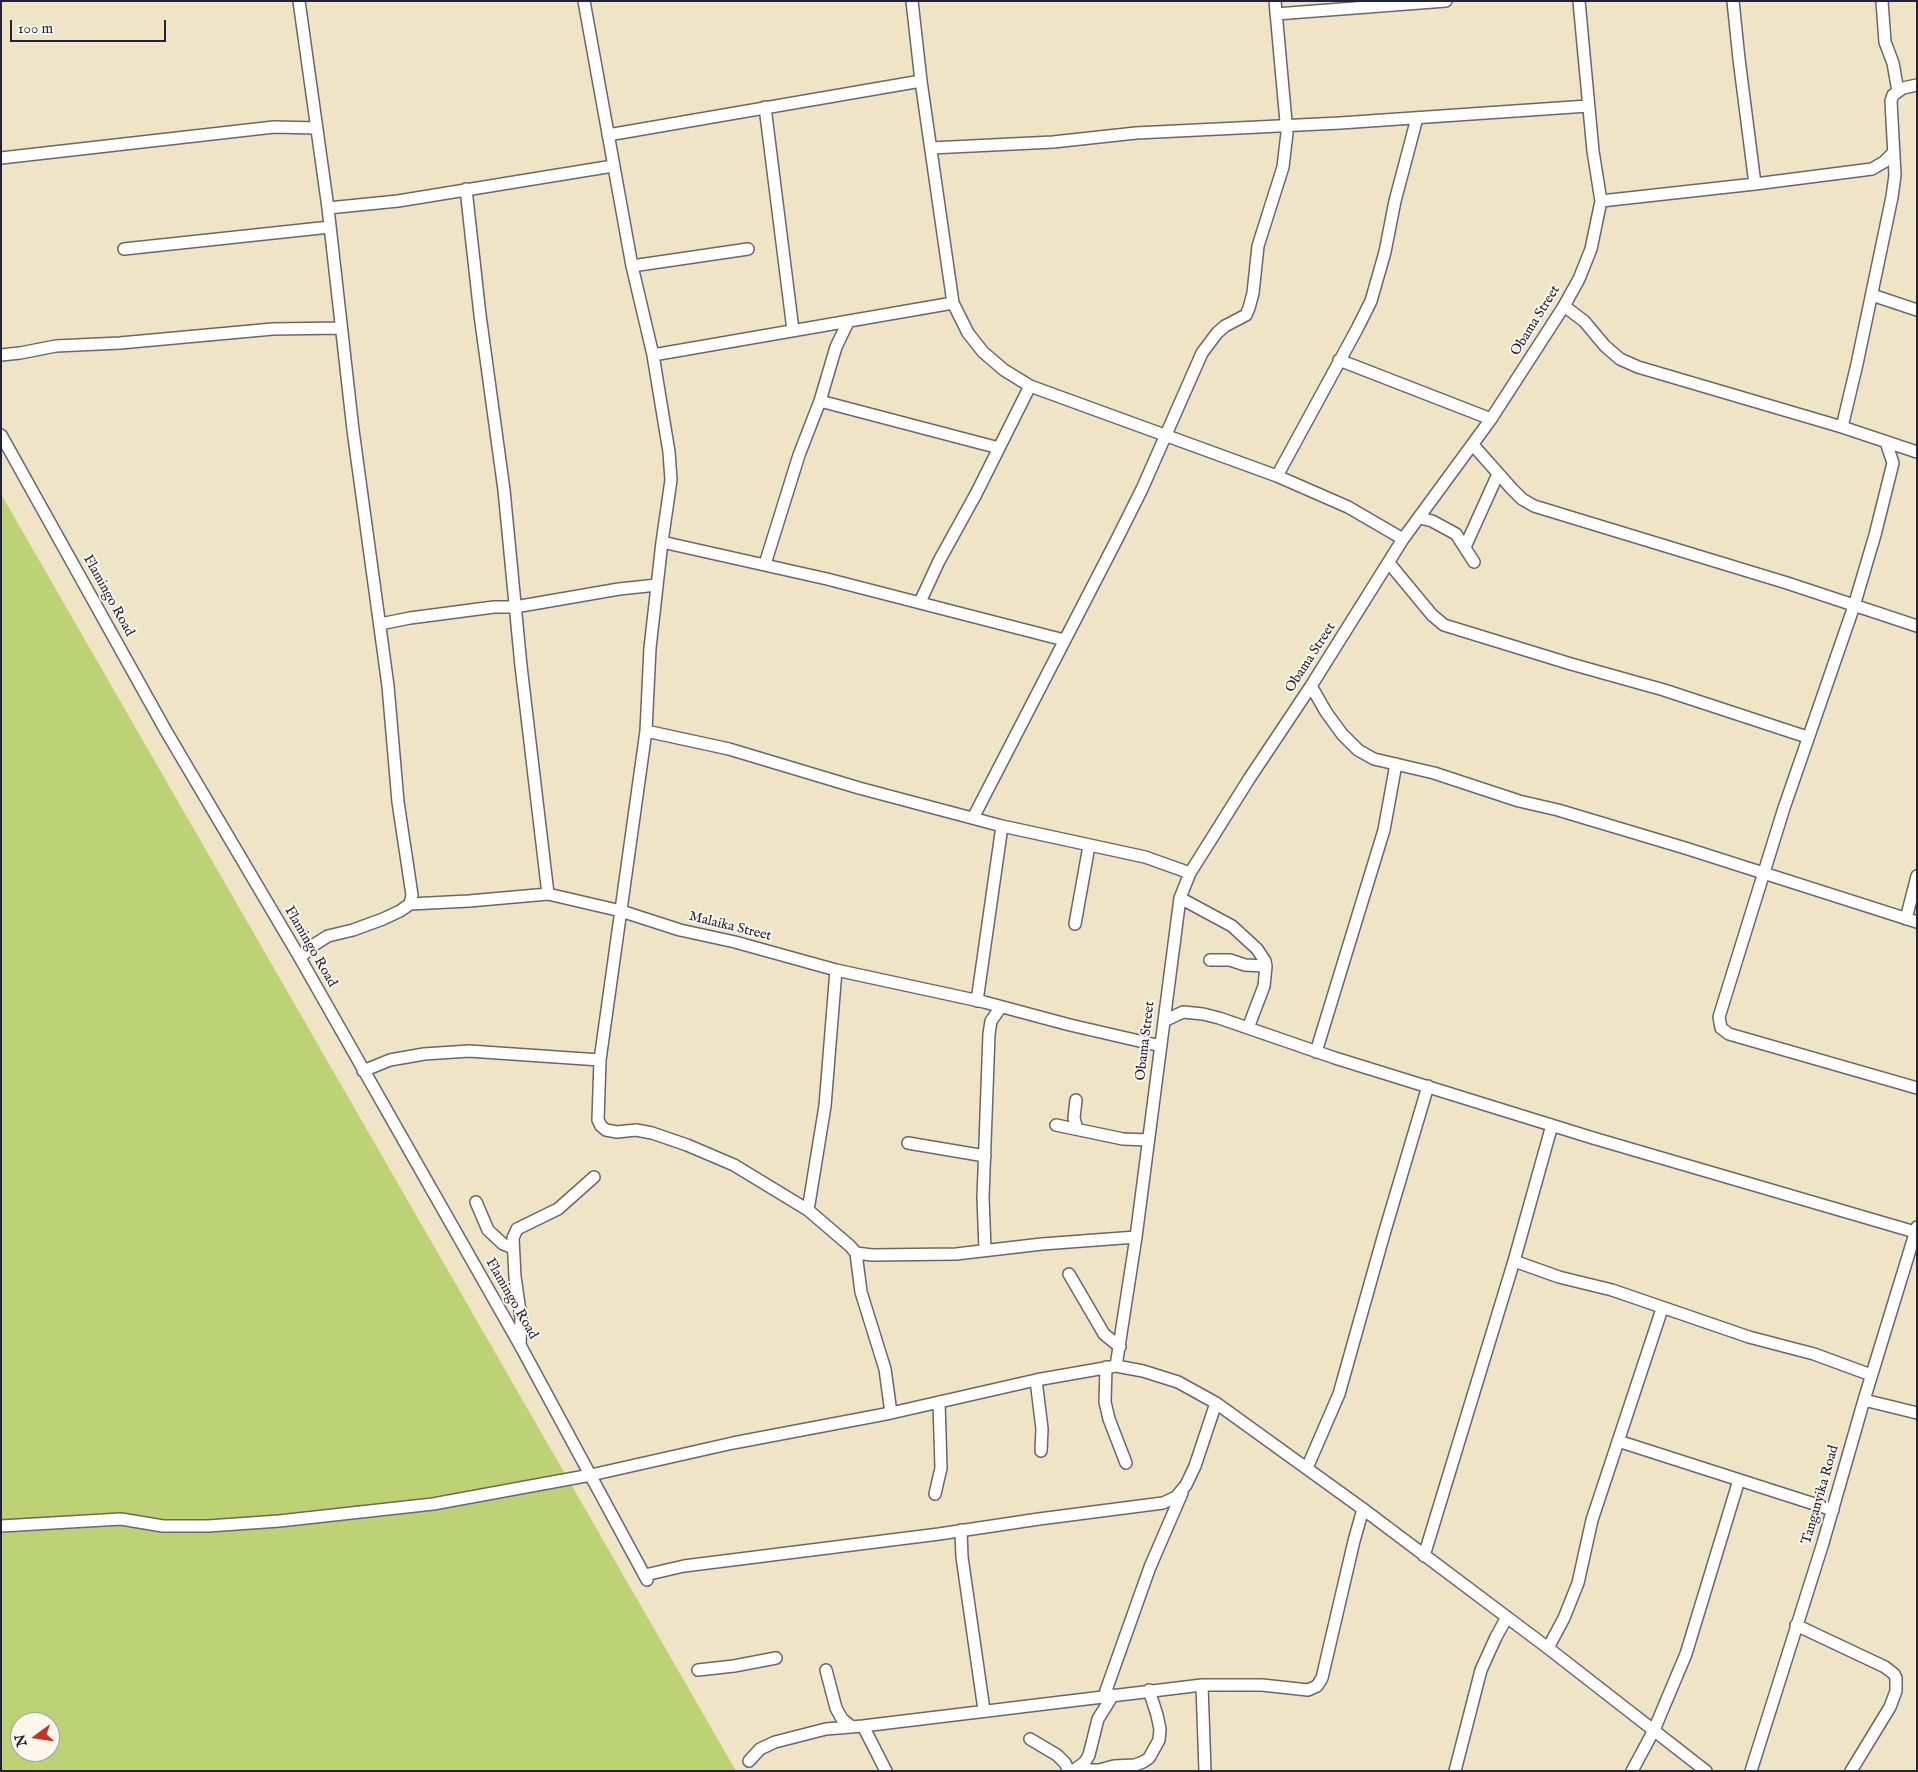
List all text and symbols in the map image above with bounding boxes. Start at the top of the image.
scale bar [12,10,169,42]
text: 100 m [18,19,53,38]
street label: Obama Street [1508,283,1564,359]
street label: Flamingo Road [79,552,137,640]
street label: Obama Street [1282,620,1340,696]
street label: Flamingo Road [280,904,340,990]
street label: Malaika Street [687,909,773,945]
street label: Obama Street [1133,1000,1159,1082]
street label: Flamingo Road [481,1256,541,1342]
street label: Tanganyika Road [1799,1443,1843,1547]
north arrow [10,1712,60,1762]
text: N [11,1732,32,1748]

